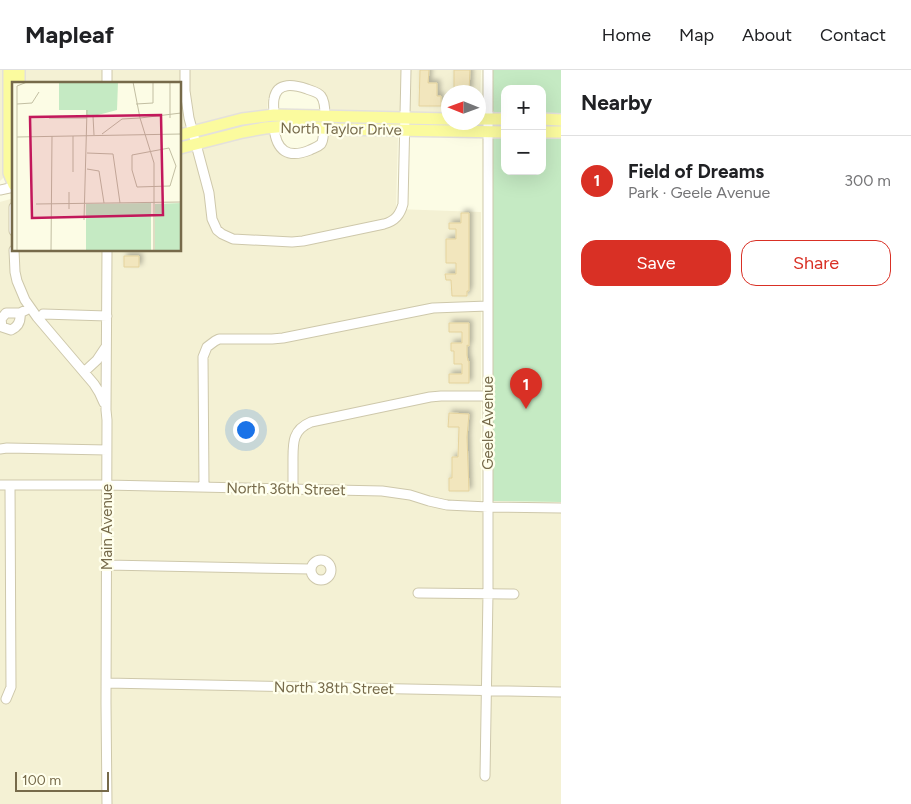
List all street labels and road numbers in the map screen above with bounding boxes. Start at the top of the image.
street label: North Taylor Drive [280,119,402,139]
street label: Geele Avenue [479,376,497,470]
street label: North 36th Street [226,479,346,499]
street label: Main Avenue [98,484,116,570]
street label: North 38th Street [274,678,395,698]

